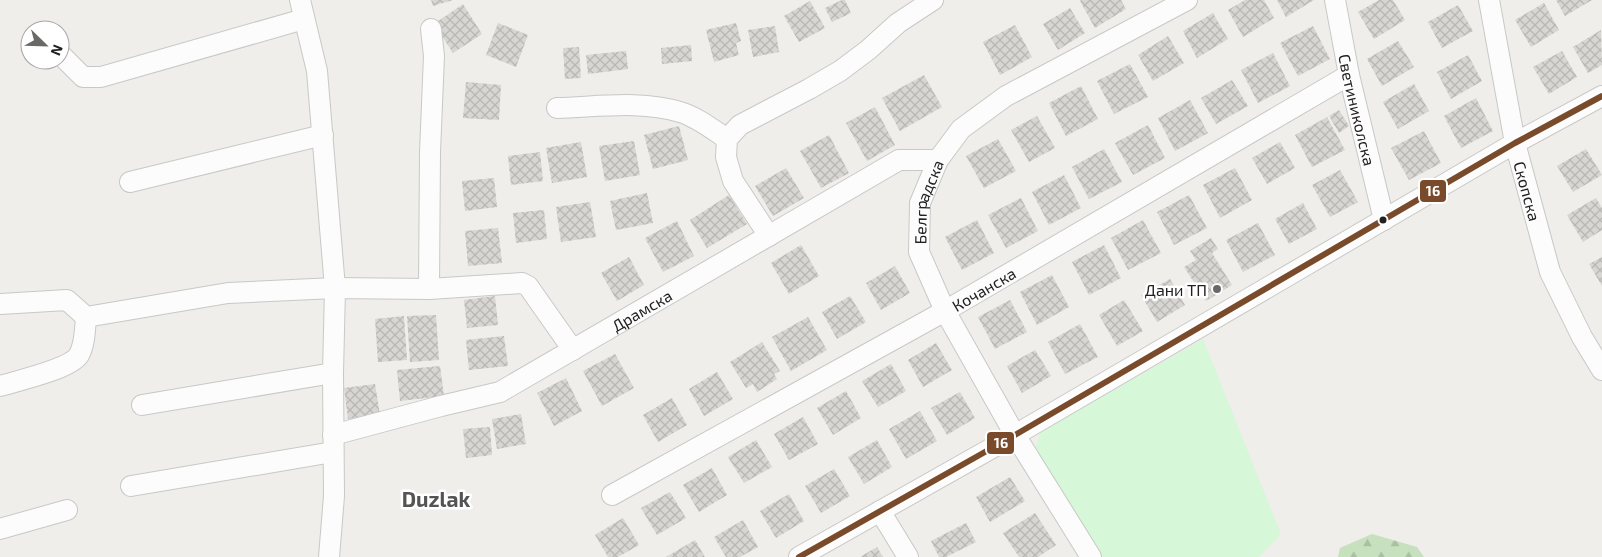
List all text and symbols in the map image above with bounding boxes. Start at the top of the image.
north arrow [20,20,70,70]
text: N [48,42,67,58]
street label: Светиниколска [1336,52,1380,167]
street label: Белградска [910,157,947,245]
street label: Скопска [1511,159,1545,223]
line badge: 16 [1419,179,1447,203]
text: 16 [1426,182,1440,199]
unlabelled marker [1378,215,1388,225]
street label: Кочанска [948,263,1019,315]
place label: Дани ТП [1145,280,1207,299]
marker: Дани ТП [1211,283,1223,295]
street label: Драмска [608,285,675,335]
line badge: 16 [986,431,1015,455]
text: 16 [994,434,1008,451]
district label: Duzlak [402,486,470,511]

